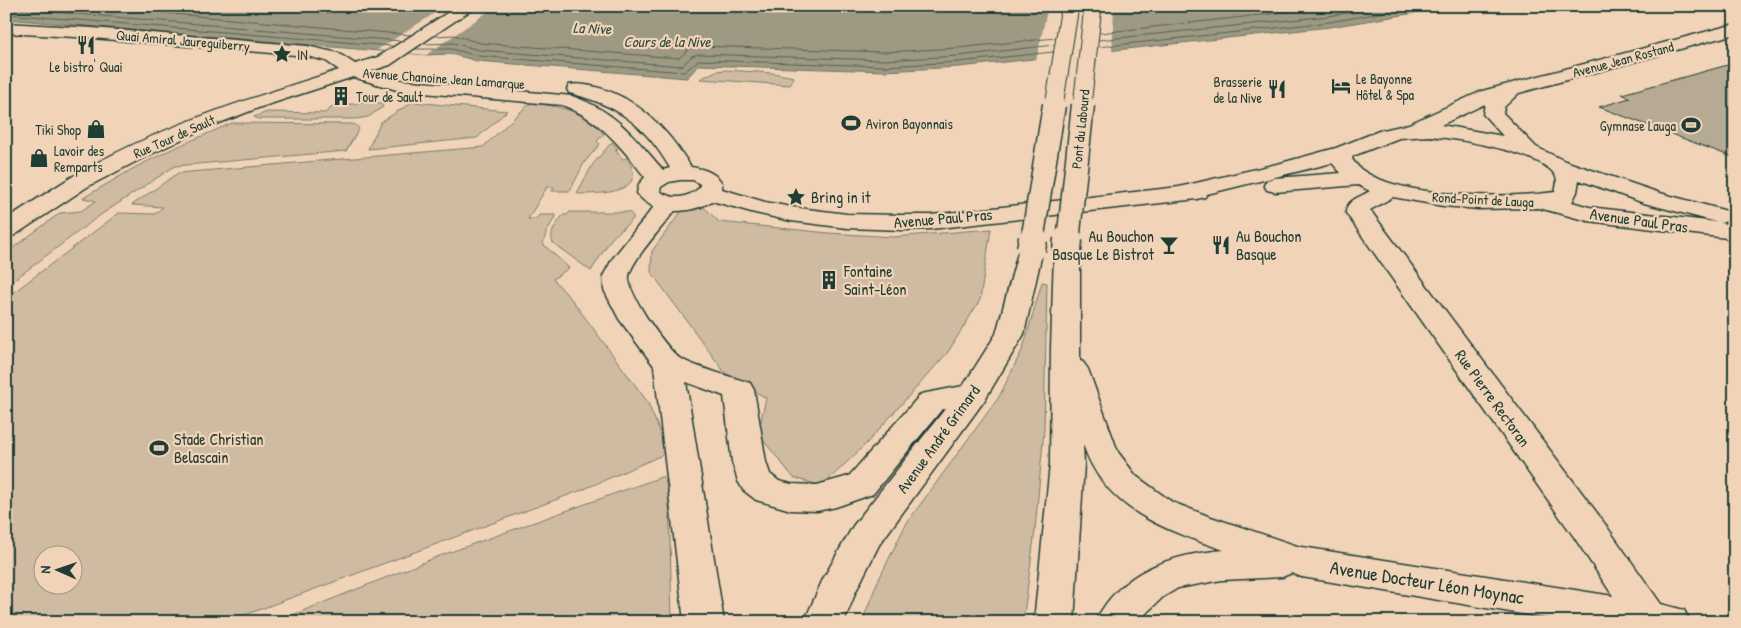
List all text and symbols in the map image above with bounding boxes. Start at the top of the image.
water label: La Nive [573,17,612,39]
street label: Quai Amiral Jaureguiberry [115,25,251,56]
water label: Cours de la Nive [623,31,712,52]
restaurant icon: Le bistro' Quai [75,34,97,56]
street label: Avenue Jean Rostand [1570,36,1676,82]
place icon: IN [271,43,293,65]
place label: IN [297,45,308,64]
place label: Le bistro' Quai [49,57,123,76]
street label: Avenue Chanoine Jean Lamarque [362,63,526,94]
place label: Le Bayonne Hôtel & Spa [1356,69,1415,105]
place label: Brasserie de la Nive [1214,72,1262,107]
hotel icon: Le Bayonne Hôtel & Spa [1330,75,1352,97]
restaurant icon: Brasserie de la Nive [1266,78,1288,100]
building icon: Tour de Sault [330,85,352,107]
place label: Tour de Sault [356,87,423,106]
street label: Pont du Labourd [1066,88,1094,170]
street label: Rue Tour de Sault [130,109,218,162]
sports icon: Aviron Bayonnais [840,112,862,134]
place label: Aviron Bayonnais [866,114,953,134]
sports icon: Gymnase Lauga [1680,114,1702,136]
place label: Gymnase Lauga [1600,116,1676,136]
shop icon: Tiki Shop [85,118,107,140]
place label: Tiki Shop [35,120,81,140]
place label: Lavoir des Remparts [54,141,104,177]
shop icon: Lavoir des Remparts [28,147,50,169]
place icon: Bring in it [785,186,807,208]
place label: Bring in it [811,186,871,208]
street label: Rond-Point de Lauga [1432,187,1535,212]
street label: Avenue Paul Pras [1589,202,1689,238]
street label: Avenue Paul Pras [893,203,993,233]
place label: Au Bouchon Basque Le Bistrot [1052,225,1154,265]
place label: Au Bouchon Basque [1236,225,1301,265]
bar icon: Au Bouchon Basque Le Bistrot [1158,234,1180,256]
restaurant icon: Au Bouchon Basque [1210,234,1232,256]
place label: Fontaine Saint-Léon [843,260,906,300]
building icon: Fontaine Saint-Léon [818,269,840,291]
street label: Rue Pierre Rectoran [1450,345,1536,451]
street label: Avenue André Grimard [891,380,985,498]
place label: Stade Christian Belascain [174,428,263,468]
sports icon: Stade Christian Belascain [148,437,170,459]
north arrow [32,546,82,596]
street label: Avenue Docteur Léon Moynac [1328,554,1526,610]
text: N [35,565,54,574]

